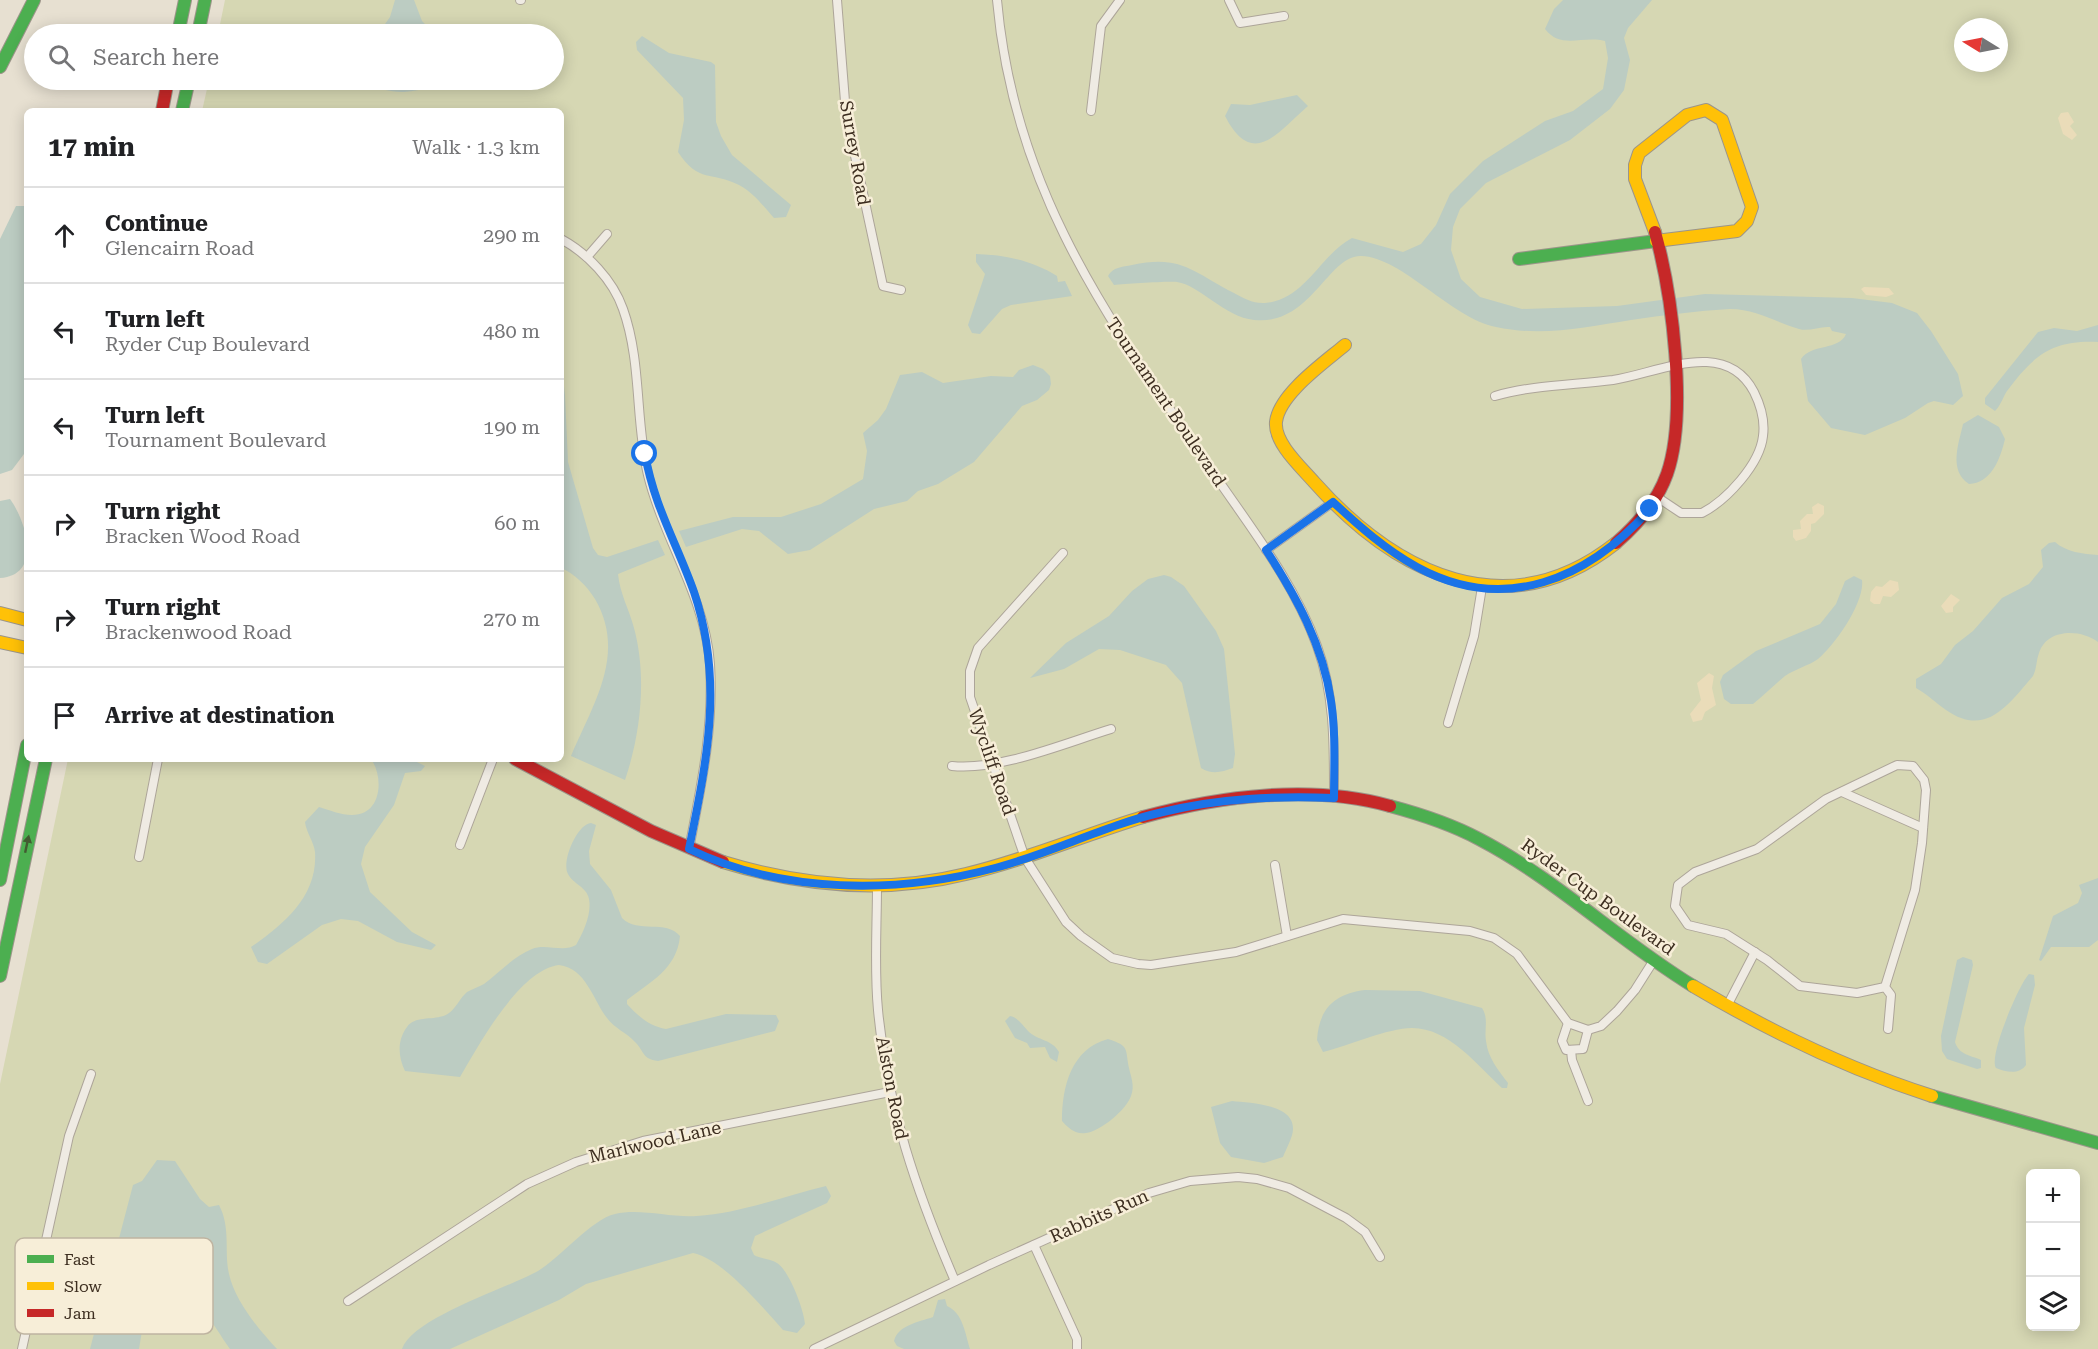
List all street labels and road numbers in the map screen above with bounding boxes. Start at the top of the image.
street label: Surrey Road [836,99,875,207]
street label: Tournament Boulevard [1102,313,1231,491]
street label: Wycliff Road [964,706,1021,818]
street label: Ryder Cup Boulevard [1517,834,1680,960]
street label: Alston Road [872,1034,913,1142]
street label: Marlwood Lane [587,1116,723,1167]
street label: Rabbits Run [1046,1184,1152,1247]

